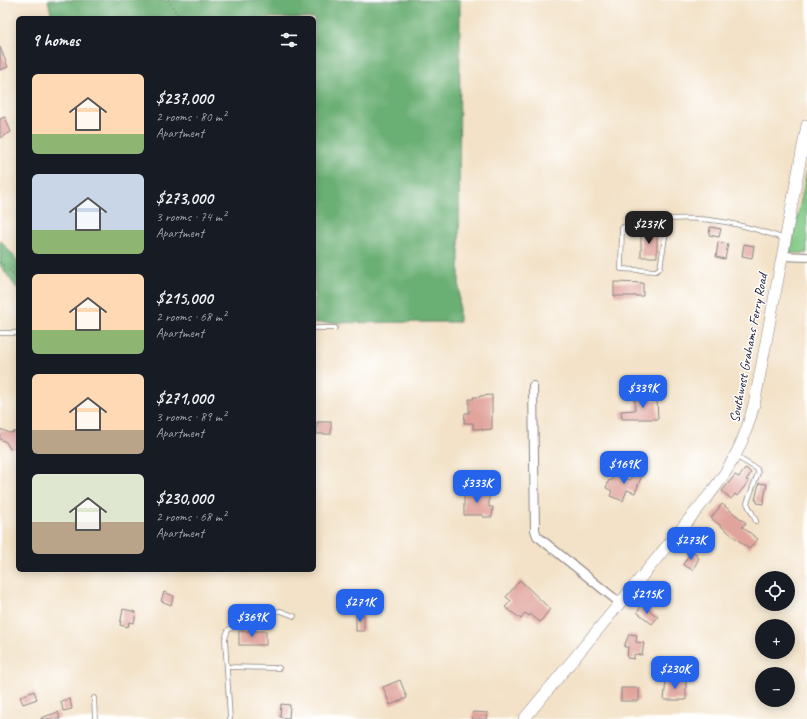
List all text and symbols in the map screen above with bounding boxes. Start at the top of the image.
icon: filters [278,29,300,51]
text: 9 homes [32,30,80,51]
text: $237,000 [156,88,213,109]
icon: home [64,90,112,138]
text: 2 rooms · 80 m² [156,109,226,125]
text: Apartment [156,125,204,141]
text: $273,000 [156,188,213,209]
icon: home [64,190,112,238]
text: 3 rooms · 74 m² [156,209,226,225]
pin: $237K [621,211,677,245]
text: $237K [634,216,664,232]
text: Apartment [156,225,204,241]
street label: Southwest Grahams Ferry Road [726,270,772,424]
text: $215,000 [156,288,213,309]
icon: home [64,290,112,338]
text: 2 rooms · 68 m² [156,309,226,325]
text: Apartment [156,325,204,341]
pin: $339K [615,375,671,409]
text: $339K [628,380,658,396]
text: $271,000 [156,388,213,409]
icon: home [64,390,112,438]
text: 3 rooms · 89 m² [156,409,226,425]
text: Apartment [156,425,204,441]
pin: $169K [596,451,652,485]
text: $169K [609,456,639,472]
pin: $333K [449,470,505,504]
text: $333K [462,475,492,491]
text: $230,000 [156,488,213,509]
icon: home [64,490,112,538]
text: 2 rooms · 68 m² [156,509,226,525]
text: Apartment [156,525,204,541]
pin: $273K [663,527,719,561]
text: $273K [676,532,706,548]
map controls [755,571,795,707]
button: locate [755,571,795,611]
pin: $215K [619,581,675,615]
text: $215K [632,586,662,602]
pin: $271K [332,589,388,623]
text: $271K [345,594,375,610]
pin: $369K [224,604,280,638]
text: $369K [237,609,267,625]
button: + [755,619,795,659]
pin: $230K [647,656,703,690]
text: $230K [660,661,690,677]
button: − [755,667,795,707]

